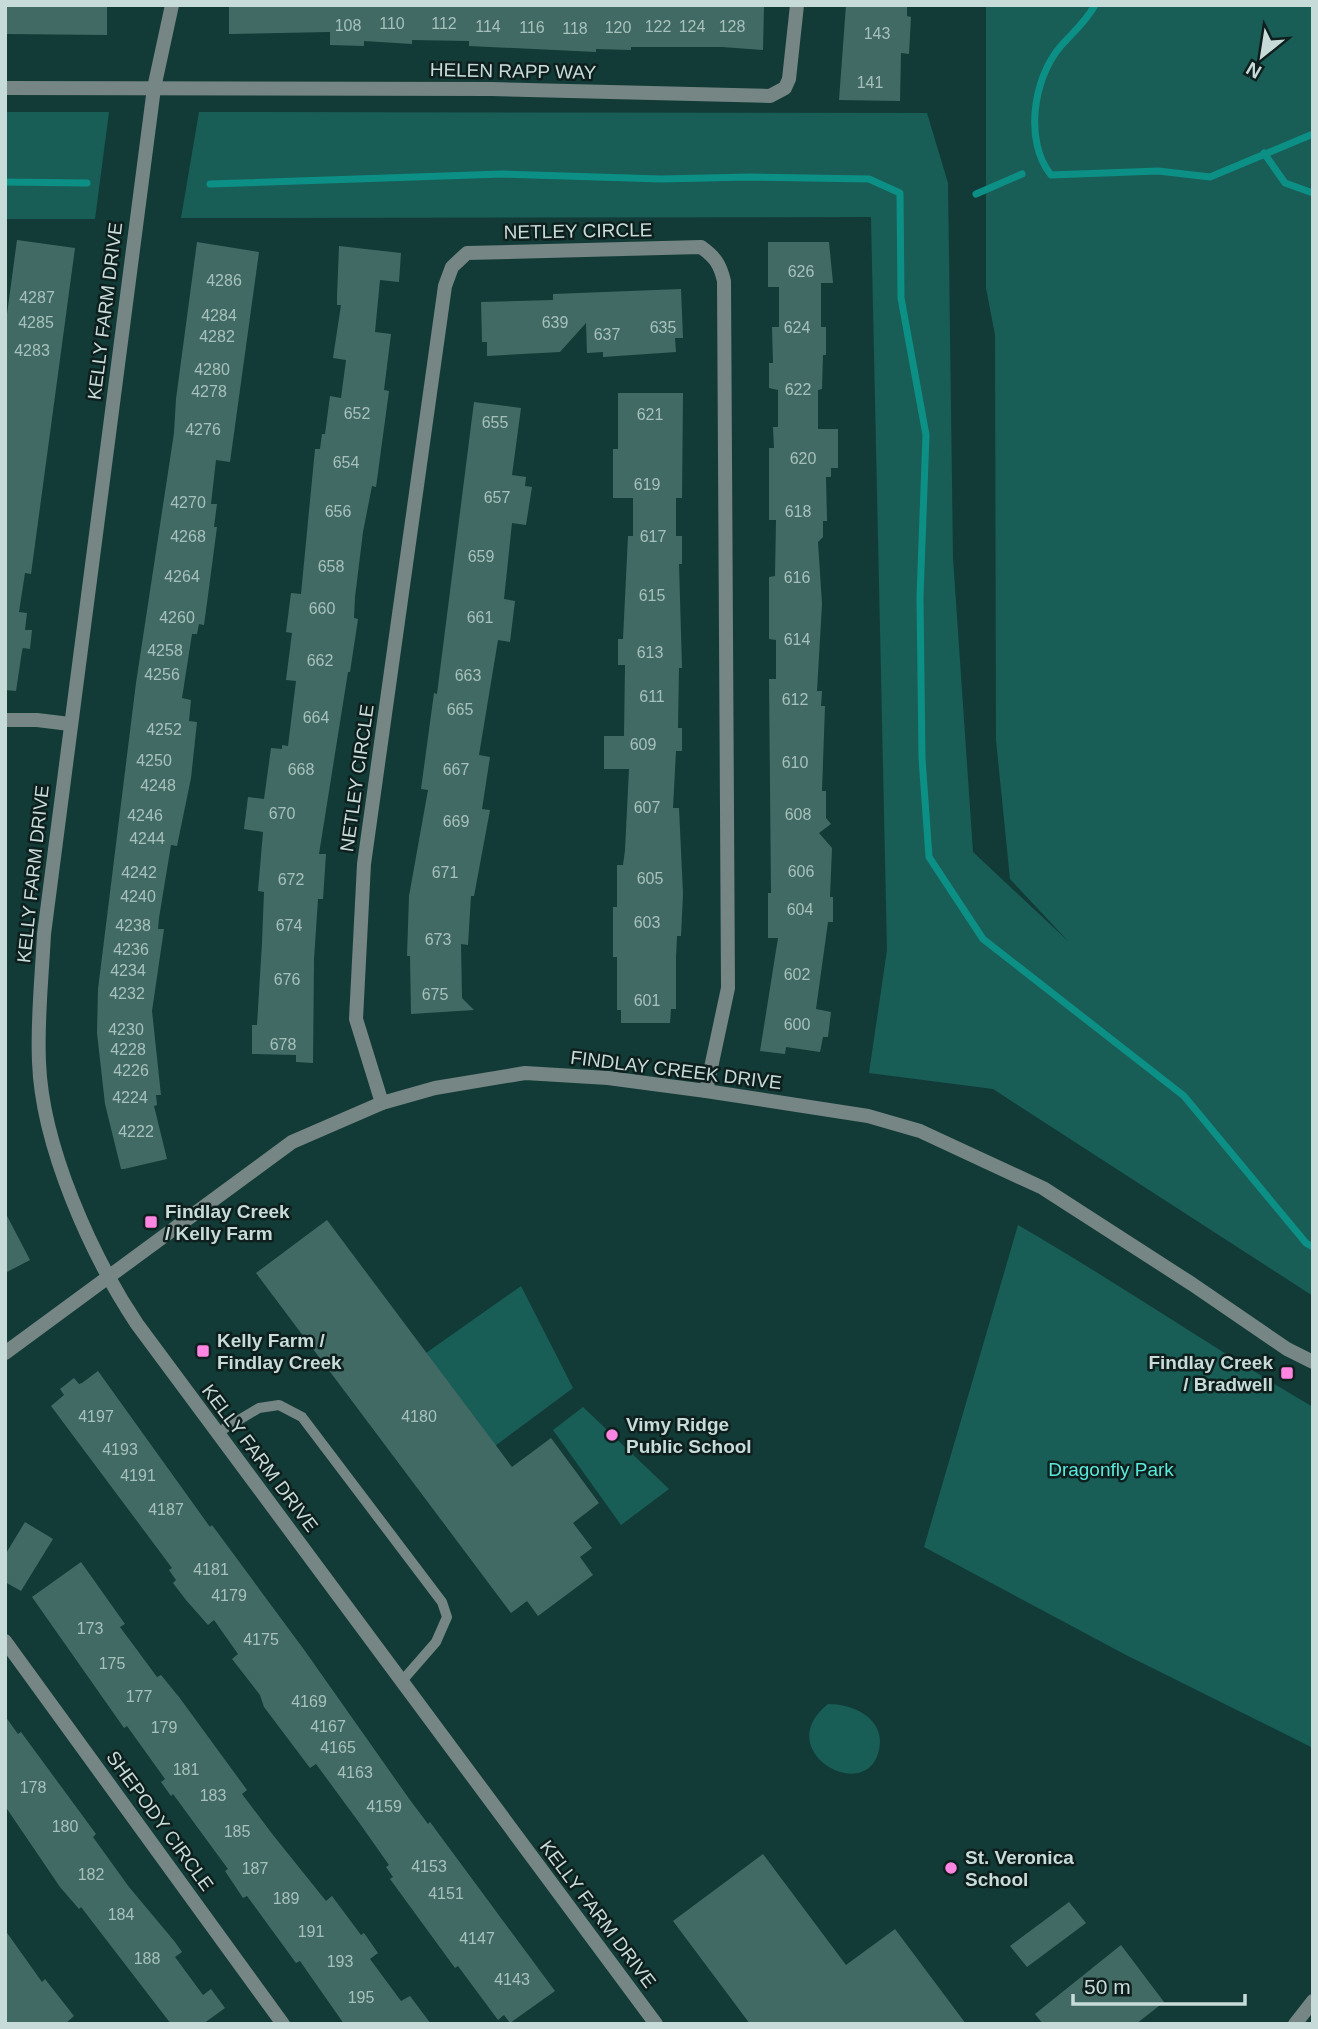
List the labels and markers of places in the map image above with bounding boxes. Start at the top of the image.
place label: Findlay Creek / Kelly Farm [165,1201,290,1244]
marker: Findlay Creek / Kelly Farm [143,1214,159,1230]
place label: Kelly Farm / Findlay Creek [217,1330,342,1373]
marker: Kelly Farm / Findlay Creek [195,1343,211,1359]
place label: Findlay Creek / Bradwell [1148,1352,1273,1395]
marker: Findlay Creek / Bradwell [1279,1365,1295,1381]
place label: Vimy Ridge Public School [626,1414,752,1457]
marker: Vimy Ridge Public School [604,1427,620,1443]
place label: St. Veronica School [965,1847,1074,1890]
marker: St. Veronica School [943,1860,959,1876]

